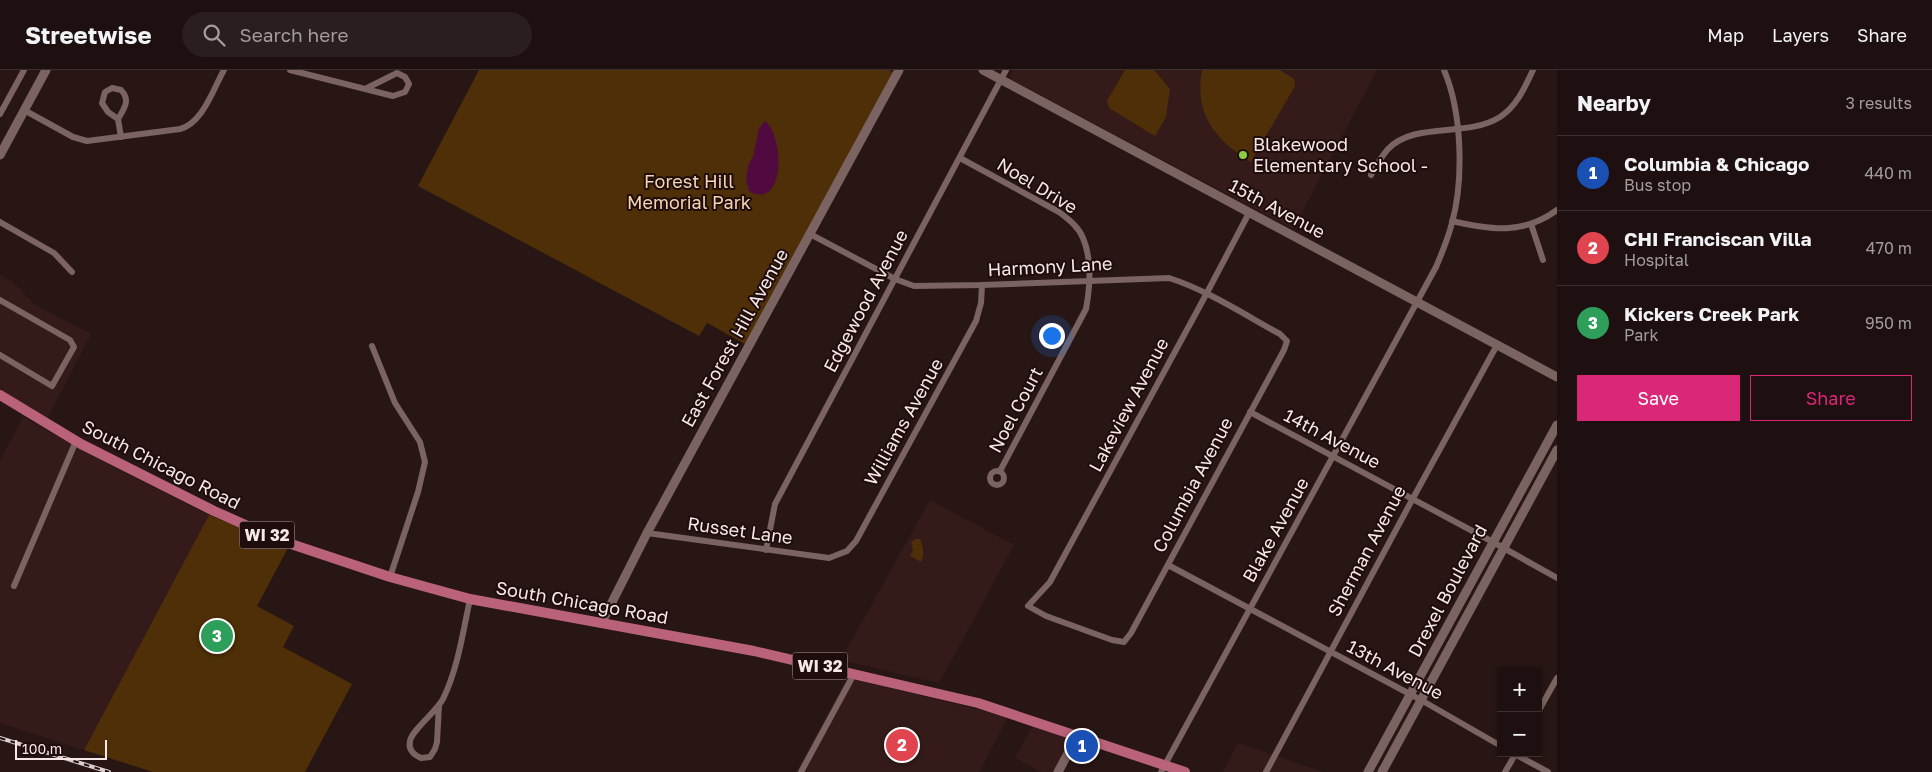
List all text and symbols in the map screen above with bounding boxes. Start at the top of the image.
search box [182,12,532,57]
text: Streetwise [25,20,152,49]
icon: search [200,21,228,49]
text: Search here [240,23,348,46]
text: Map [1707,24,1744,46]
text: Layers [1772,24,1829,46]
text: Share [1857,24,1907,46]
text: Nearby [1577,90,1651,116]
text: 3 results [1845,93,1912,113]
place label: Blakewood Elementary School - [1253,133,1428,176]
marker: Blakewood Elementary School - [1237,149,1249,161]
text: Columbia & Chicago [1624,152,1809,175]
street label: Noel Drive [993,153,1082,218]
text: 1 [1589,163,1597,183]
text: 440 m [1864,163,1912,183]
park label: Forest Hill Memorial Park [627,170,751,213]
street label: 15th Avenue [1226,174,1329,243]
text: Bus stop [1624,175,1691,195]
street label: Edgewood Avenue [818,225,912,376]
text: CHI Franciscan Villa [1624,227,1812,250]
text: 2 [1588,238,1598,258]
text: 470 m [1866,238,1912,258]
street label: East Forest Hill Avenue [676,245,792,430]
text: Hospital [1624,250,1689,270]
street label: Harmony Lane [987,252,1113,280]
text: Kickers Creek Park [1624,302,1799,325]
text: 3 [1588,313,1598,333]
text: 950 m [1865,313,1912,333]
your location [1039,323,1065,349]
text: Park [1624,325,1659,345]
street label: Lakeview Avenue [1084,334,1173,475]
street label: Williams Avenue [859,354,947,489]
street label: Noel Court [983,363,1047,456]
button: Save [1577,375,1740,421]
button: Share [1750,375,1912,421]
street label: 14th Avenue [1280,404,1384,473]
street label: Columbia Avenue [1147,413,1237,556]
street label: South Chicago Road [79,415,244,514]
street label: Blake Avenue [1237,473,1313,586]
street label: Sherman Avenue [1322,481,1410,620]
street label: Russet Lane [686,512,794,548]
street label: Drexel Boulevard [1403,521,1491,661]
road number: WI 32 [240,522,294,548]
street label: South Chicago Road [494,576,670,628]
pin: 3 [201,617,233,655]
street label: 13th Avenue [1344,635,1447,704]
road number: WI 32 [792,652,848,680]
map controls [1497,667,1542,757]
button: + [1497,667,1542,712]
button: − [1497,712,1542,757]
pin: 2 [886,726,918,764]
pin: 1 [1066,727,1098,765]
scale bar [15,737,108,760]
text: 100 m [22,740,62,757]

